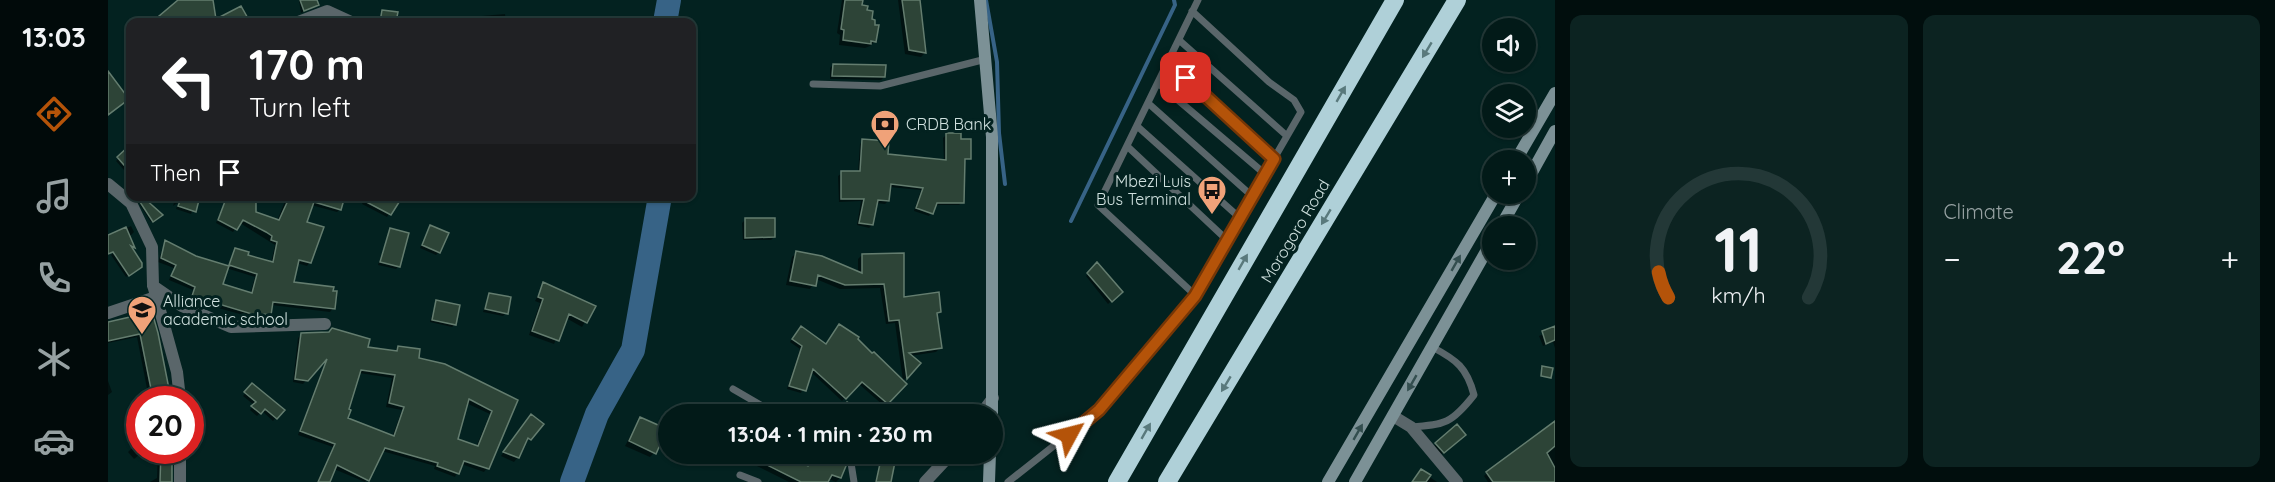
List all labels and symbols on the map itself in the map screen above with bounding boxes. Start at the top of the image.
one-way arrow [1421,42,1432,58]
pin [1160,52,1211,103]
one-way arrow [1336,85,1346,102]
bank icon: CRDB Bank [869,108,901,150]
place label: CRDB Bank [906,114,991,134]
place label: Mbezi Luis Bus Terminal [1096,171,1191,209]
bus stop icon: Mbezi Luis Bus Terminal [1196,174,1228,216]
street label: Morogoro Road [1256,176,1334,286]
one-way arrow [1321,209,1332,225]
one-way arrow [1238,254,1248,271]
one-way arrow [1451,254,1461,271]
place label: Alliance academic school [163,291,288,329]
school or university icon: Alliance academic school [126,294,158,336]
one-way arrow [1407,375,1417,392]
one-way arrow [1220,376,1231,392]
speed limit sign: 20 [126,386,204,464]
position arrow [1037,403,1101,467]
one-way arrow [1141,422,1151,439]
one-way arrow [1353,423,1363,440]

